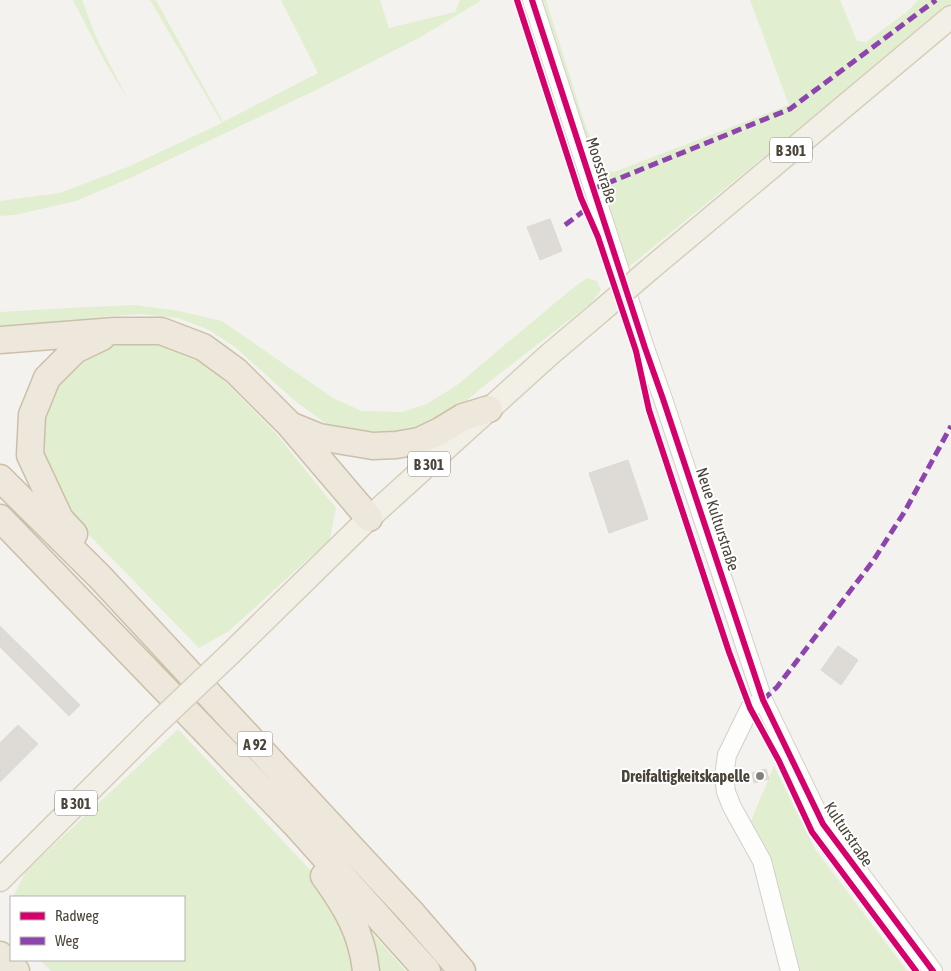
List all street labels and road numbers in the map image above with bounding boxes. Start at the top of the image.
street label: Moosstraße [583,135,621,205]
road number: B 301 [770,138,812,162]
road number: B 301 [408,452,450,476]
street label: Neue Kulturstraße [693,465,743,573]
road number: A 92 [238,732,272,756]
road number: B 301 [55,790,97,816]
street label: Kulturstraße [821,798,877,870]

